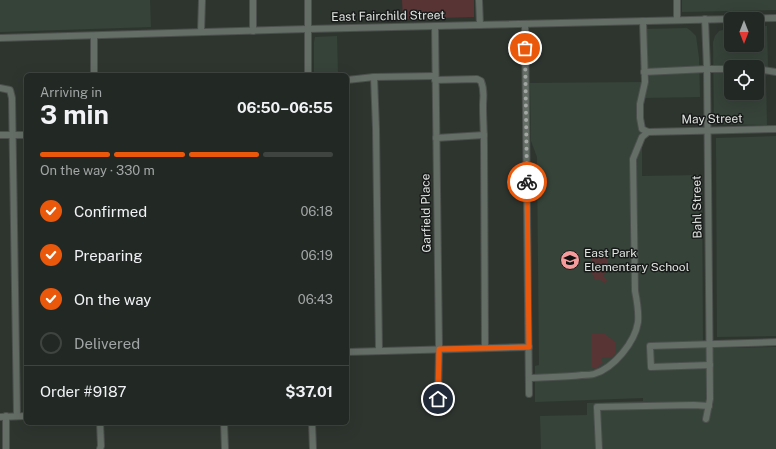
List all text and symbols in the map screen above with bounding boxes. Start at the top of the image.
street label: East Fairchild Street [331,8,445,24]
north arrow [724,12,764,52]
map controls [724,12,764,100]
pin [508,31,542,65]
icon: bag [514,37,536,59]
button: locate [724,60,764,100]
text: Arriving in [40,85,102,100]
text: 3 min [40,99,109,130]
text: 06:50–06:55 [237,99,333,116]
street label: May Street [681,111,743,127]
courier [507,162,547,202]
text: On the way · 330 m [40,163,155,178]
icon: bike [516,171,538,193]
street label: Garfield Place [418,173,434,253]
street label: Bahl Street [689,175,705,239]
icon: check [40,200,62,222]
text: Confirmed [74,203,147,220]
text: 06:18 [300,204,333,219]
icon: check [40,244,62,266]
place label: East Park Elementary School [584,246,690,274]
text: Preparing [74,247,143,264]
text: 06:19 [301,248,333,263]
school or university icon: East Park Elementary School [559,249,581,271]
icon: check [40,288,62,310]
text: On the way [74,291,151,308]
text: 06:43 [298,292,333,307]
text: Delivered [74,335,140,352]
pin [421,382,455,416]
text: Order #9187 [40,383,127,400]
text: $37.01 [285,383,333,400]
icon: home [427,388,449,410]

